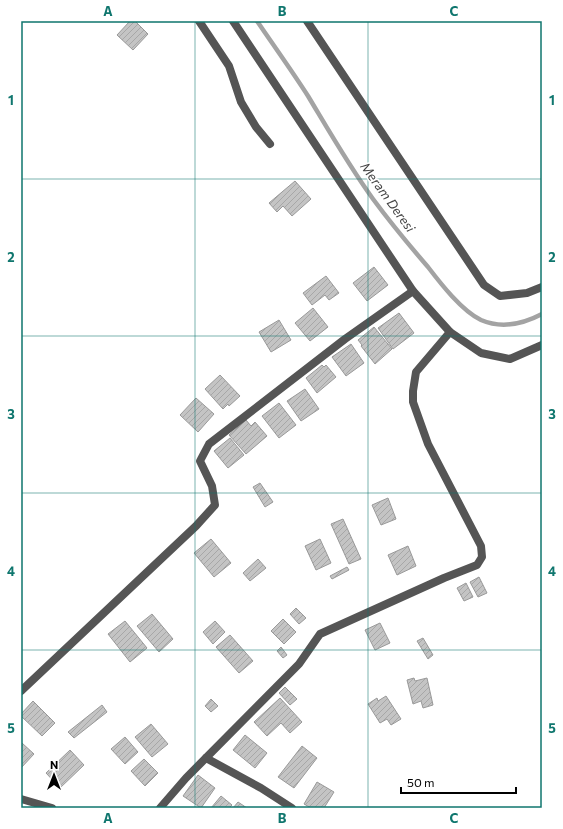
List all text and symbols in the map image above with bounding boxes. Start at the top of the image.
text: A [103,3,113,19]
text: B [278,3,287,19]
text: C [450,3,459,19]
text: 1 [8,92,14,108]
text: 1 [549,92,555,108]
water label: Meram Deresi [357,159,419,236]
text: 2 [7,249,15,265]
text: 2 [548,249,556,265]
text: 3 [7,406,15,422]
text: 3 [548,406,556,422]
text: 4 [7,563,15,579]
text: 4 [548,563,556,579]
text: 5 [7,720,15,736]
text: 5 [548,720,556,736]
north arrow [34,755,74,795]
text: N [50,758,58,771]
scale bar [401,769,516,795]
text: 50 m [407,775,435,789]
text: A [103,810,113,826]
text: B [278,810,287,826]
text: C [450,810,459,826]

